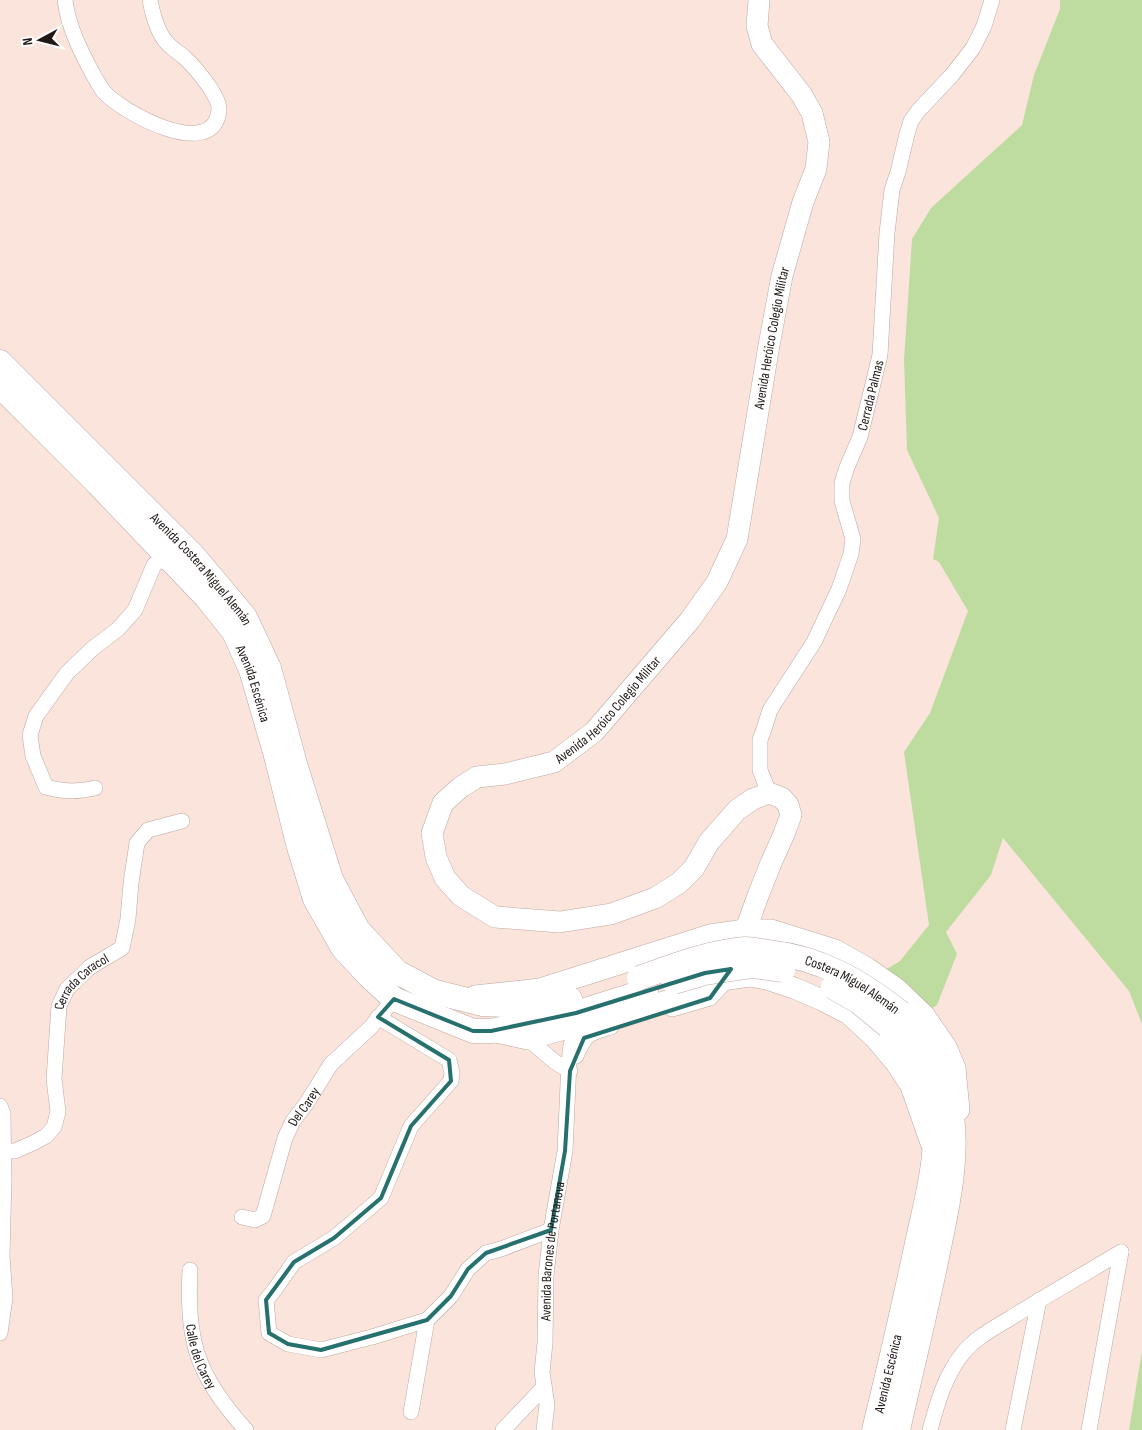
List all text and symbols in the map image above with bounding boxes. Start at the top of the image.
north arrow [15,15,65,65]
text: N [19,37,36,46]
street label: Avenida Heróico Colegio Militar [750,265,793,411]
street label: Cerrada Palmas [854,358,887,432]
street label: Avenida Costera Miguel Alemán [146,509,256,628]
street label: Avenida Escénica [232,642,274,724]
street label: Avenida Heróico Colegio Militar [551,653,664,768]
street label: Cerrada Caracol [51,950,112,1010]
street label: Costera Miguel Alemán [803,952,903,1018]
street label: Del Carey [284,1084,324,1129]
street label: Avenida Barones de Portanova [537,1180,568,1322]
street label: Calle del Carey [182,1323,220,1393]
street label: Avenida Escénica [870,1333,906,1416]

